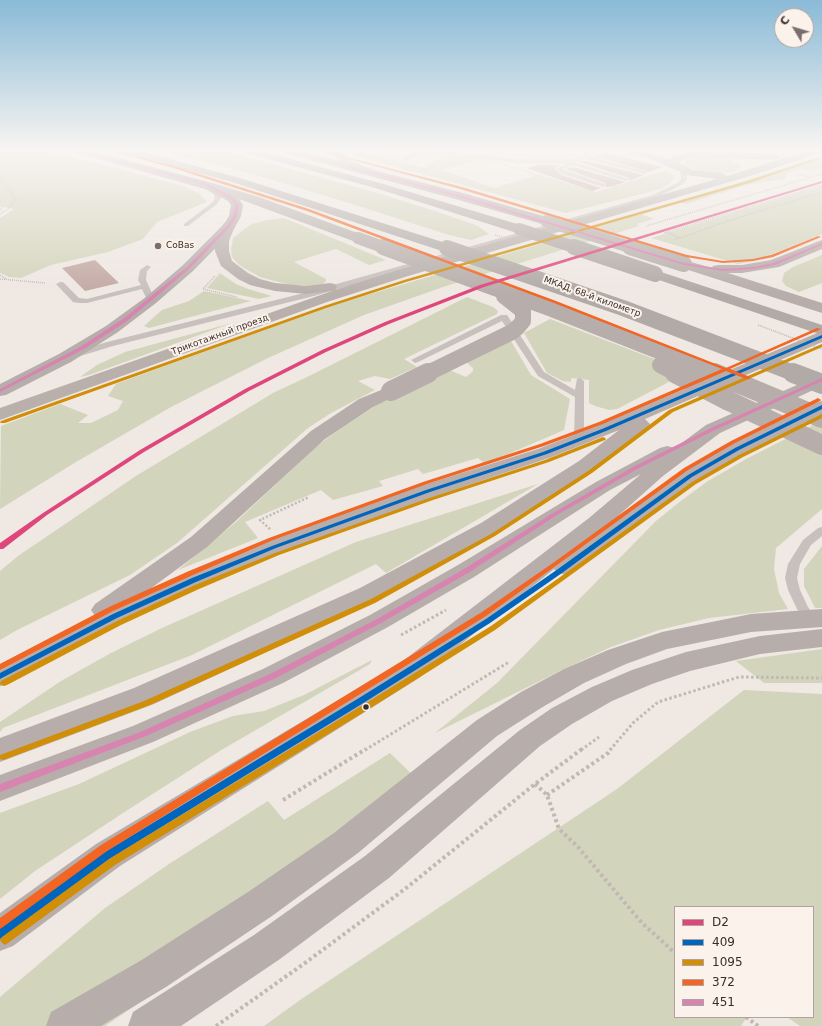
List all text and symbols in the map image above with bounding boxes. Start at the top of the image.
north arrow [774,8,814,48]
text: С [777,14,793,28]
marker: CoBas [153,241,163,251]
place label: CoBas [166,241,194,251]
street label: МКАД, 68-й километр [542,274,642,320]
street label: Трикотажный проезд [170,312,270,358]
unlabelled marker [361,702,371,712]
legend [674,906,814,1018]
text: D2 [712,915,729,929]
text: 409 [712,935,735,949]
text: 1095 [712,955,743,969]
text: 372 [712,975,735,989]
text: 451 [712,995,735,1009]

